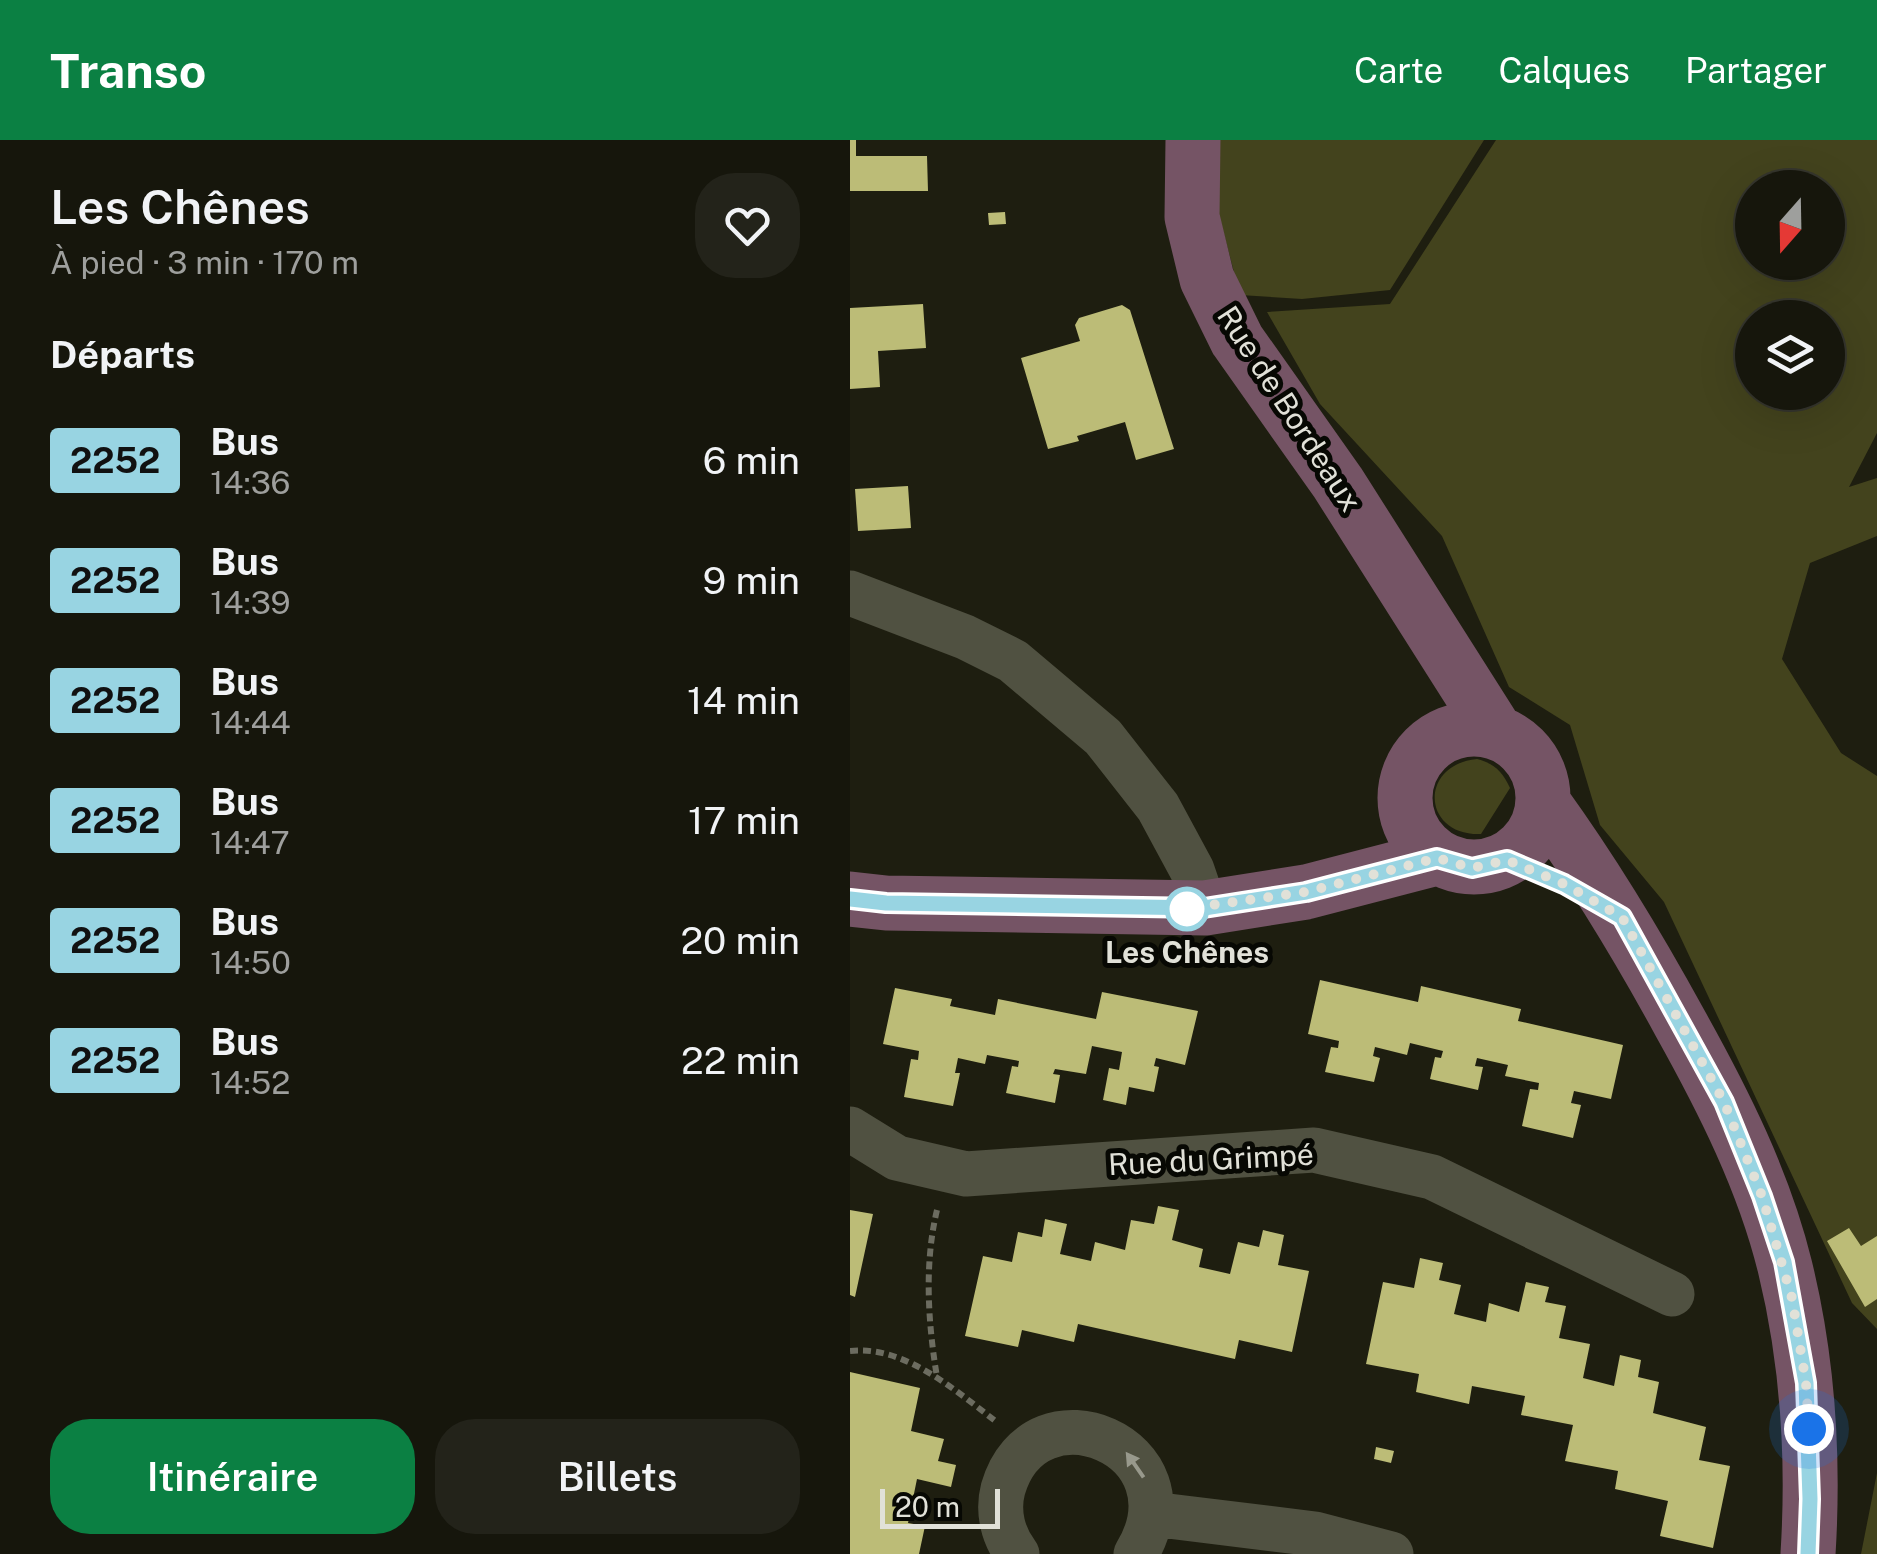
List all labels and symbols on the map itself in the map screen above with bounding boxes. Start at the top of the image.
north arrow [1735,170,1845,280]
street label: Rue de Bordeaux [1210,299,1370,518]
marker: Les Chênes [1166,888,1208,930]
place label: Les Chênes [1105,934,1269,970]
street label: Rue du Grimpé [1107,1136,1315,1182]
your location [1784,1404,1834,1454]
one-way arrow [1126,1452,1145,1478]
scale bar [880,1484,1000,1528]

